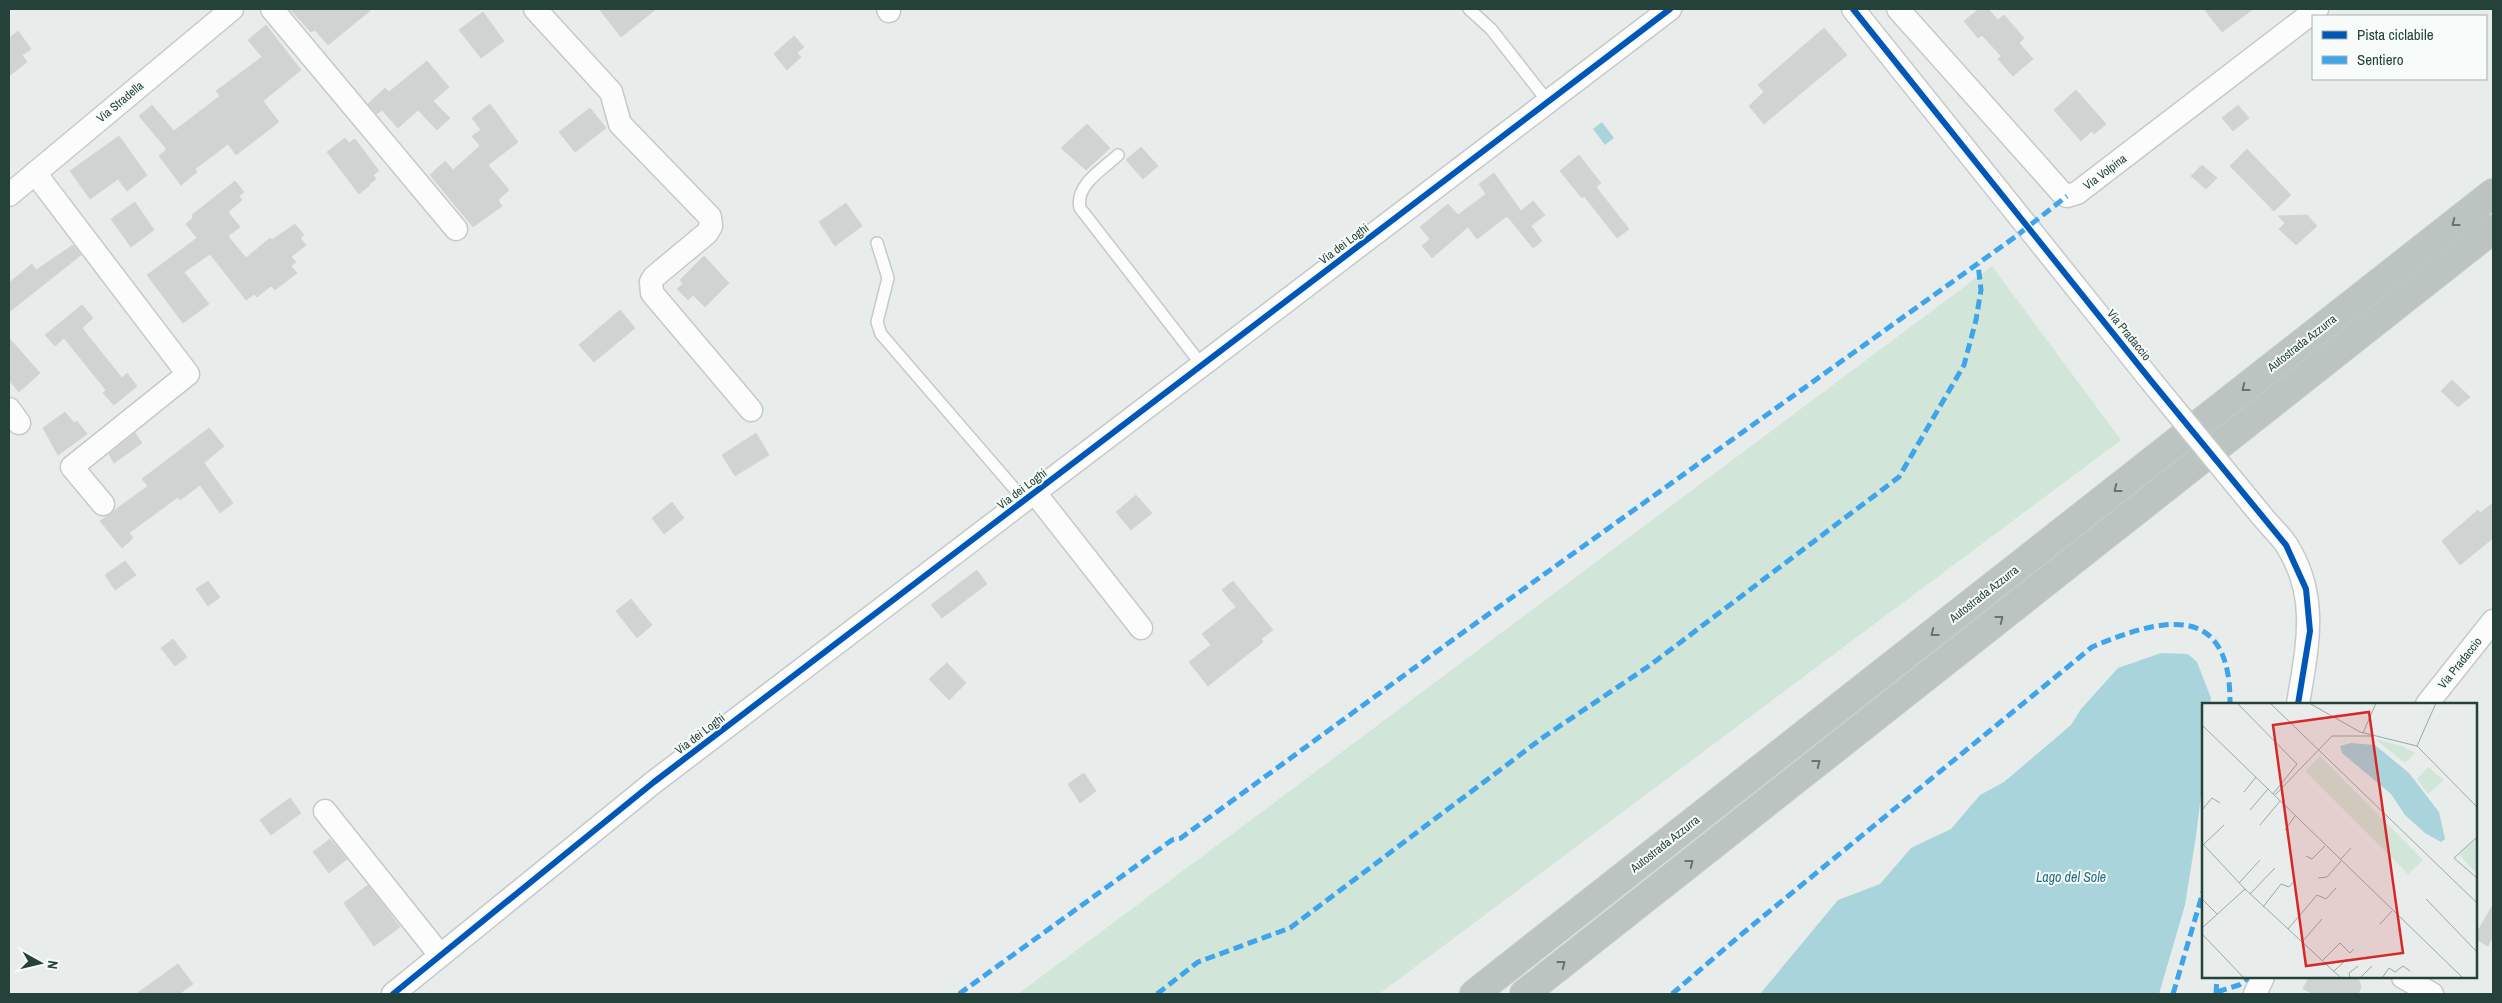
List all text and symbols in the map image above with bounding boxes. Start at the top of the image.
legend [2312,15,2487,80]
text: Pista ciclabile [2357,24,2434,45]
text: Sentiero [2357,49,2404,70]
street label: Via Stradella [93,77,147,126]
street label: Via Volpina [2080,150,2130,193]
one-way arrow [2451,217,2461,226]
street label: Via dei Loghi [1316,220,1372,268]
street label: Via Pradaccio [2103,306,2155,364]
street label: Autostrada Azzurra [2263,311,2340,376]
one-way arrow [2242,383,2251,391]
street label: Via dei Loghi [994,465,1050,513]
one-way arrow [2114,483,2123,491]
street label: Autostrada Azzurra [1945,562,2022,627]
one-way arrow [1994,616,2003,624]
one-way arrow [1931,627,1940,635]
street label: Via Pradaccio [2434,634,2486,692]
inset map [2202,703,2477,978]
street label: Via dei Loghi [672,710,728,758]
one-way arrow [1811,760,1820,768]
street label: Autostrada Azzurra [1626,812,1703,877]
one-way arrow [1684,861,1693,869]
water label: Lago del Sole [2036,868,2106,886]
north arrow [15,938,65,988]
text: N [43,959,62,970]
one-way arrow [1556,961,1566,970]

